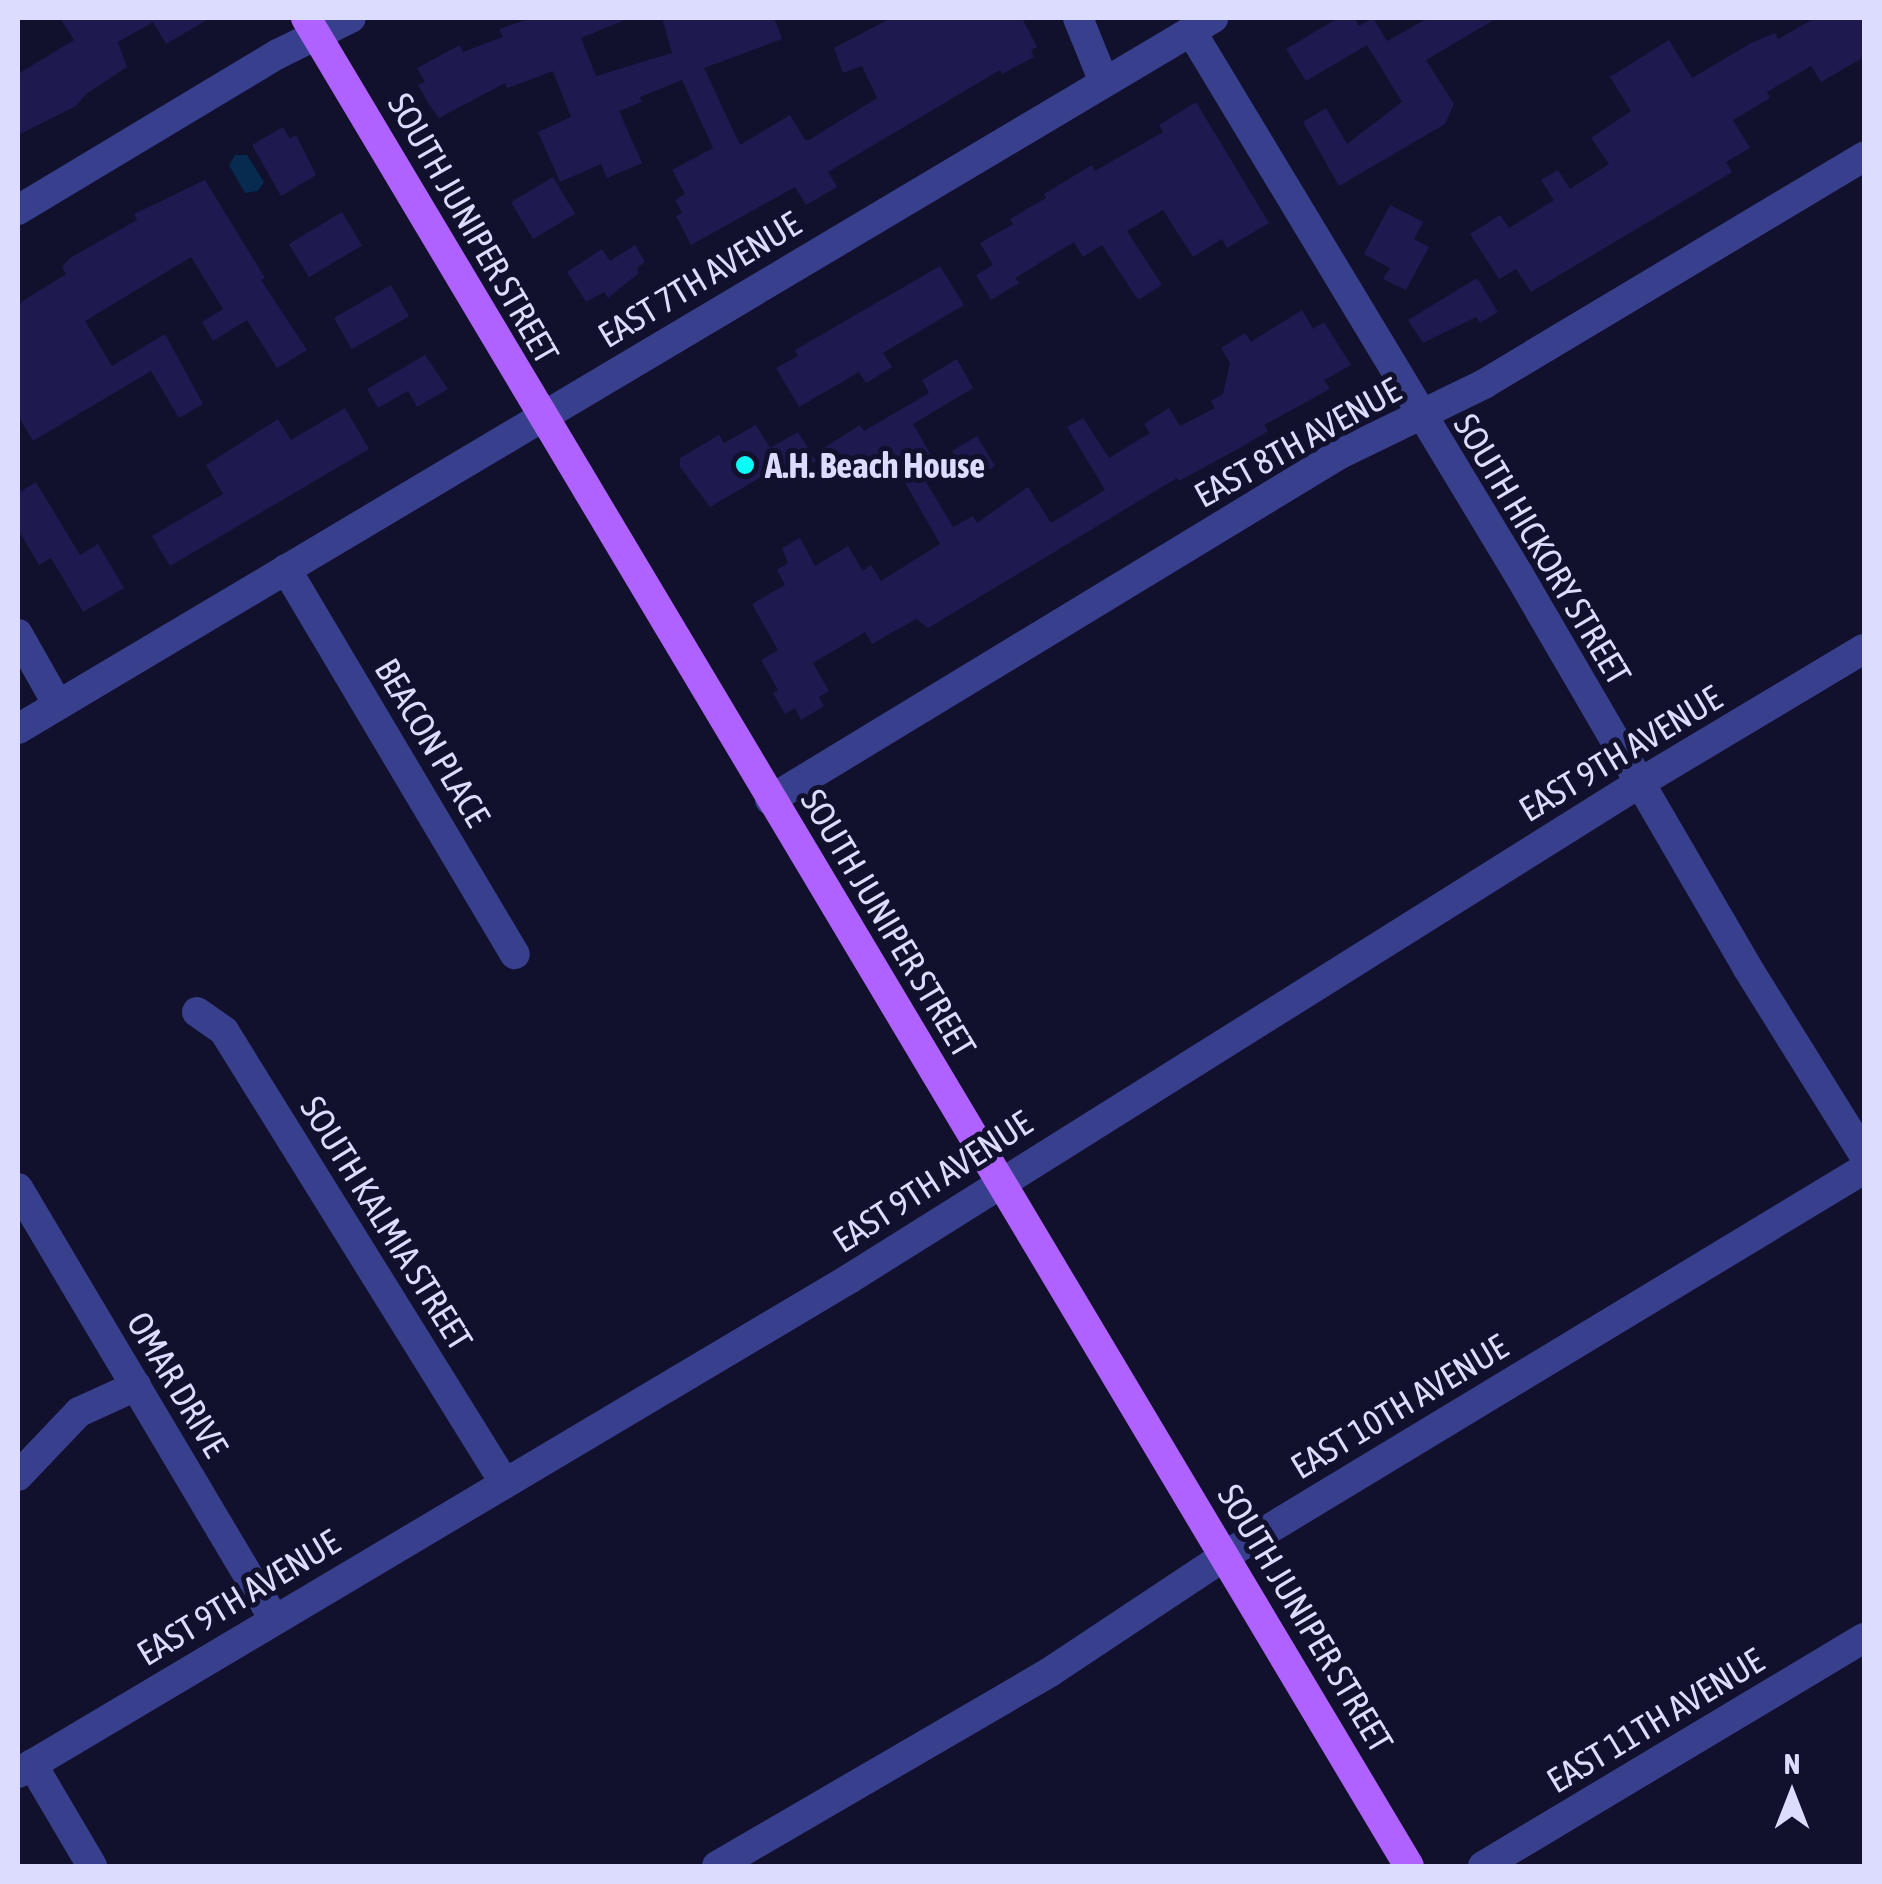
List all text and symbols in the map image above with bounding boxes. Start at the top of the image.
street label: SOUTH JUNIPER STREET [380,86,568,370]
street label: EAST 7TH AVENUE [590,202,808,356]
street label: EAST 8TH AVENUE [1187,368,1407,516]
street label: SOUTH HICKORY STREET [1446,406,1640,692]
place label: A.H. Beach House [765,444,985,486]
marker: A.H. Beach House [734,454,756,476]
street label: BEACON PLACE [367,651,499,833]
street label: EAST 9TH AVENUE [1511,676,1729,830]
street label: SOUTH JUNIPER STREET [793,782,985,1064]
street label: SOUTH KALMIA STREET [292,1088,482,1358]
street label: EAST 9TH AVENUE [825,1101,1039,1261]
street label: OMAR DRIVE [118,1304,238,1464]
street label: EAST 10TH AVENUE [1283,1325,1515,1487]
street label: SOUTH JUNIPER STREET [1210,1477,1402,1759]
street label: EAST 9TH AVENUE [129,1520,347,1674]
street label: EAST 11TH AVENUE [1539,1639,1771,1801]
north arrow [1742,1744,1842,1844]
text: N [1784,1748,1800,1780]

